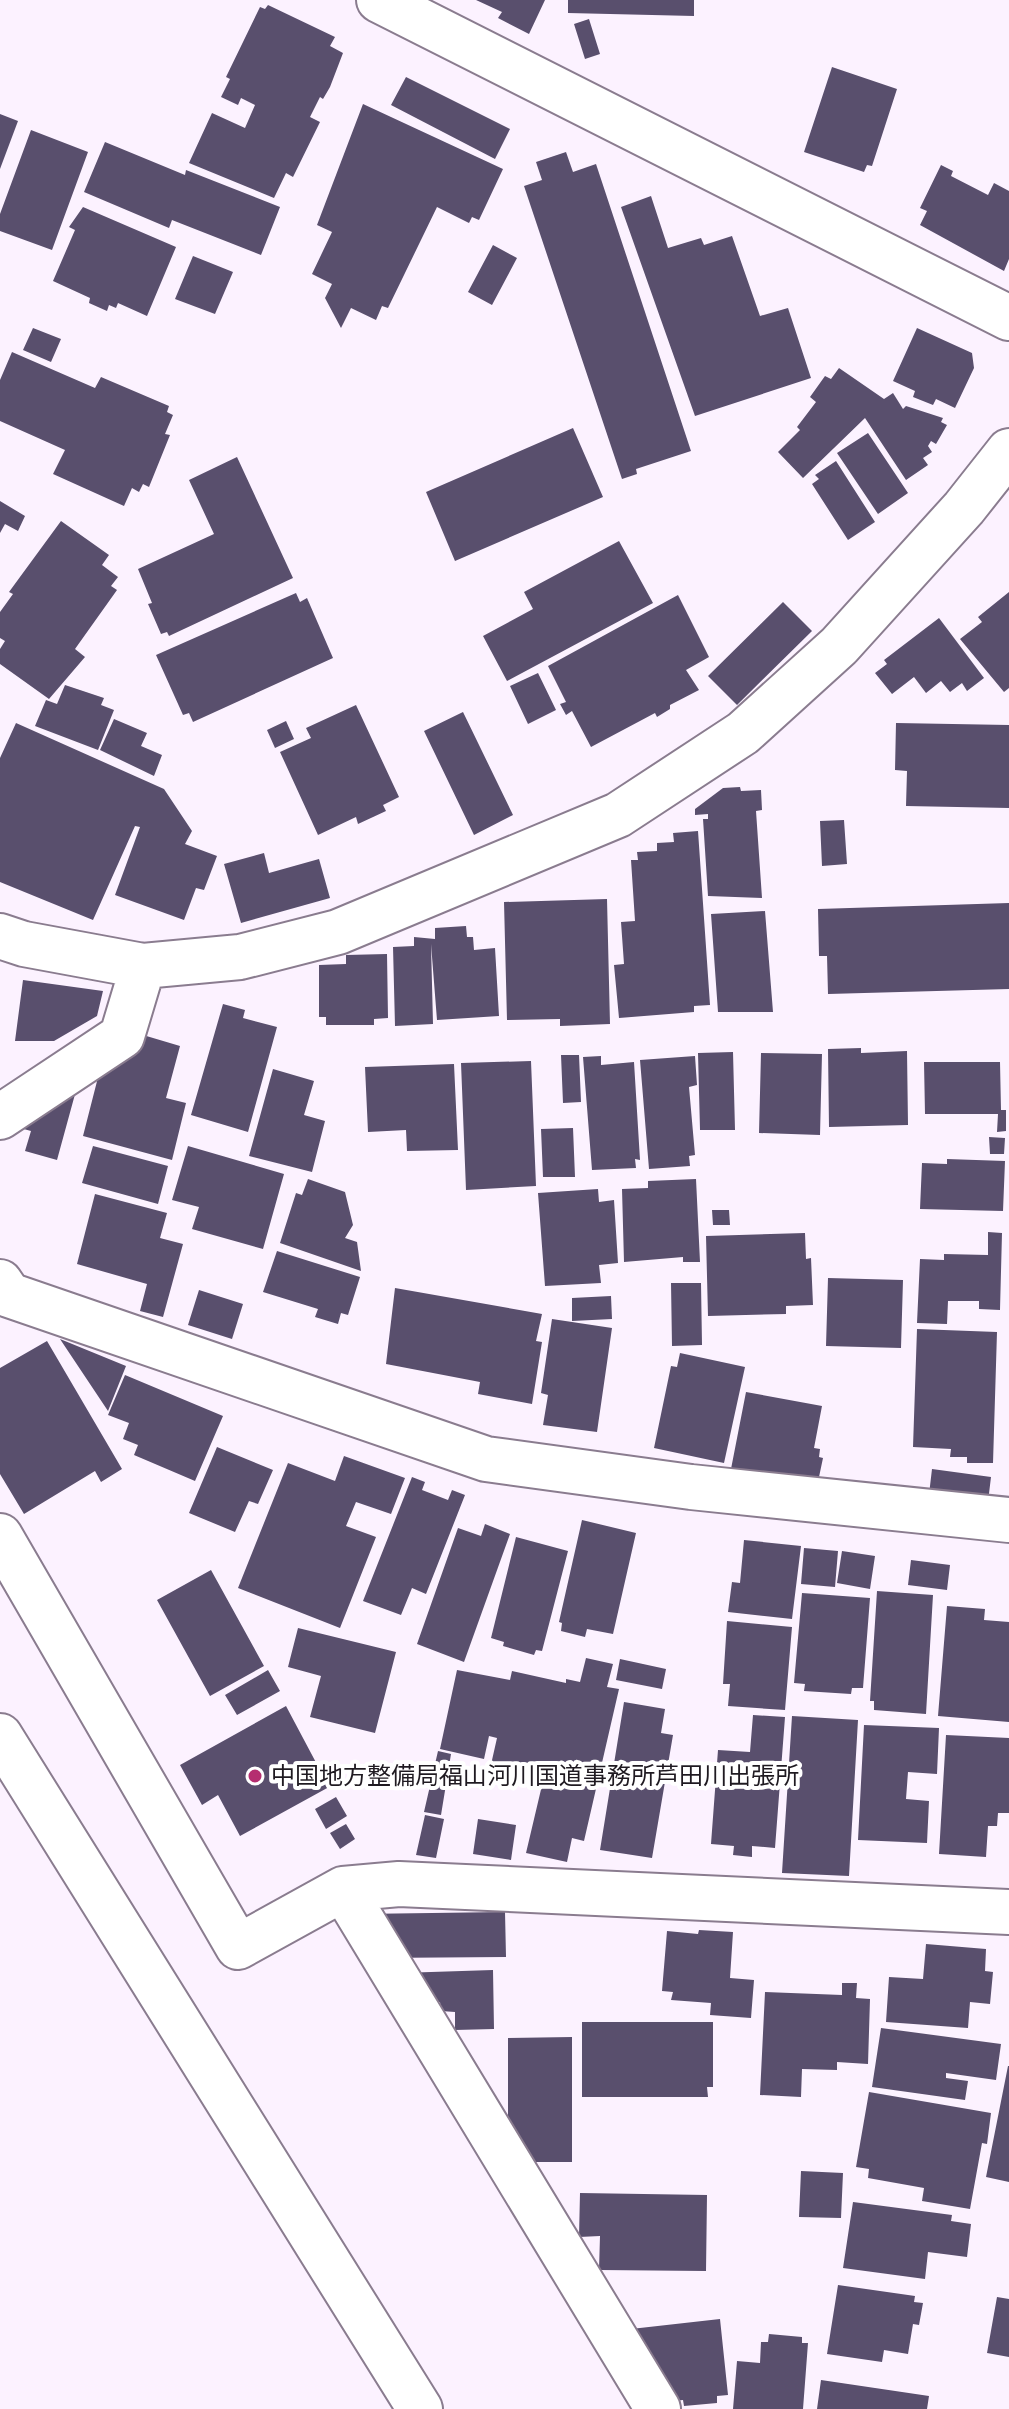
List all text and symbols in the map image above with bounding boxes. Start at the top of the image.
place label: 中国地方整備局福山河川国道事務所芦田川出張所 [271,1762,799,1790]
marker: 中国地方整備局福山河川国道事務所芦田川出張所 [246,1767,264,1785]

